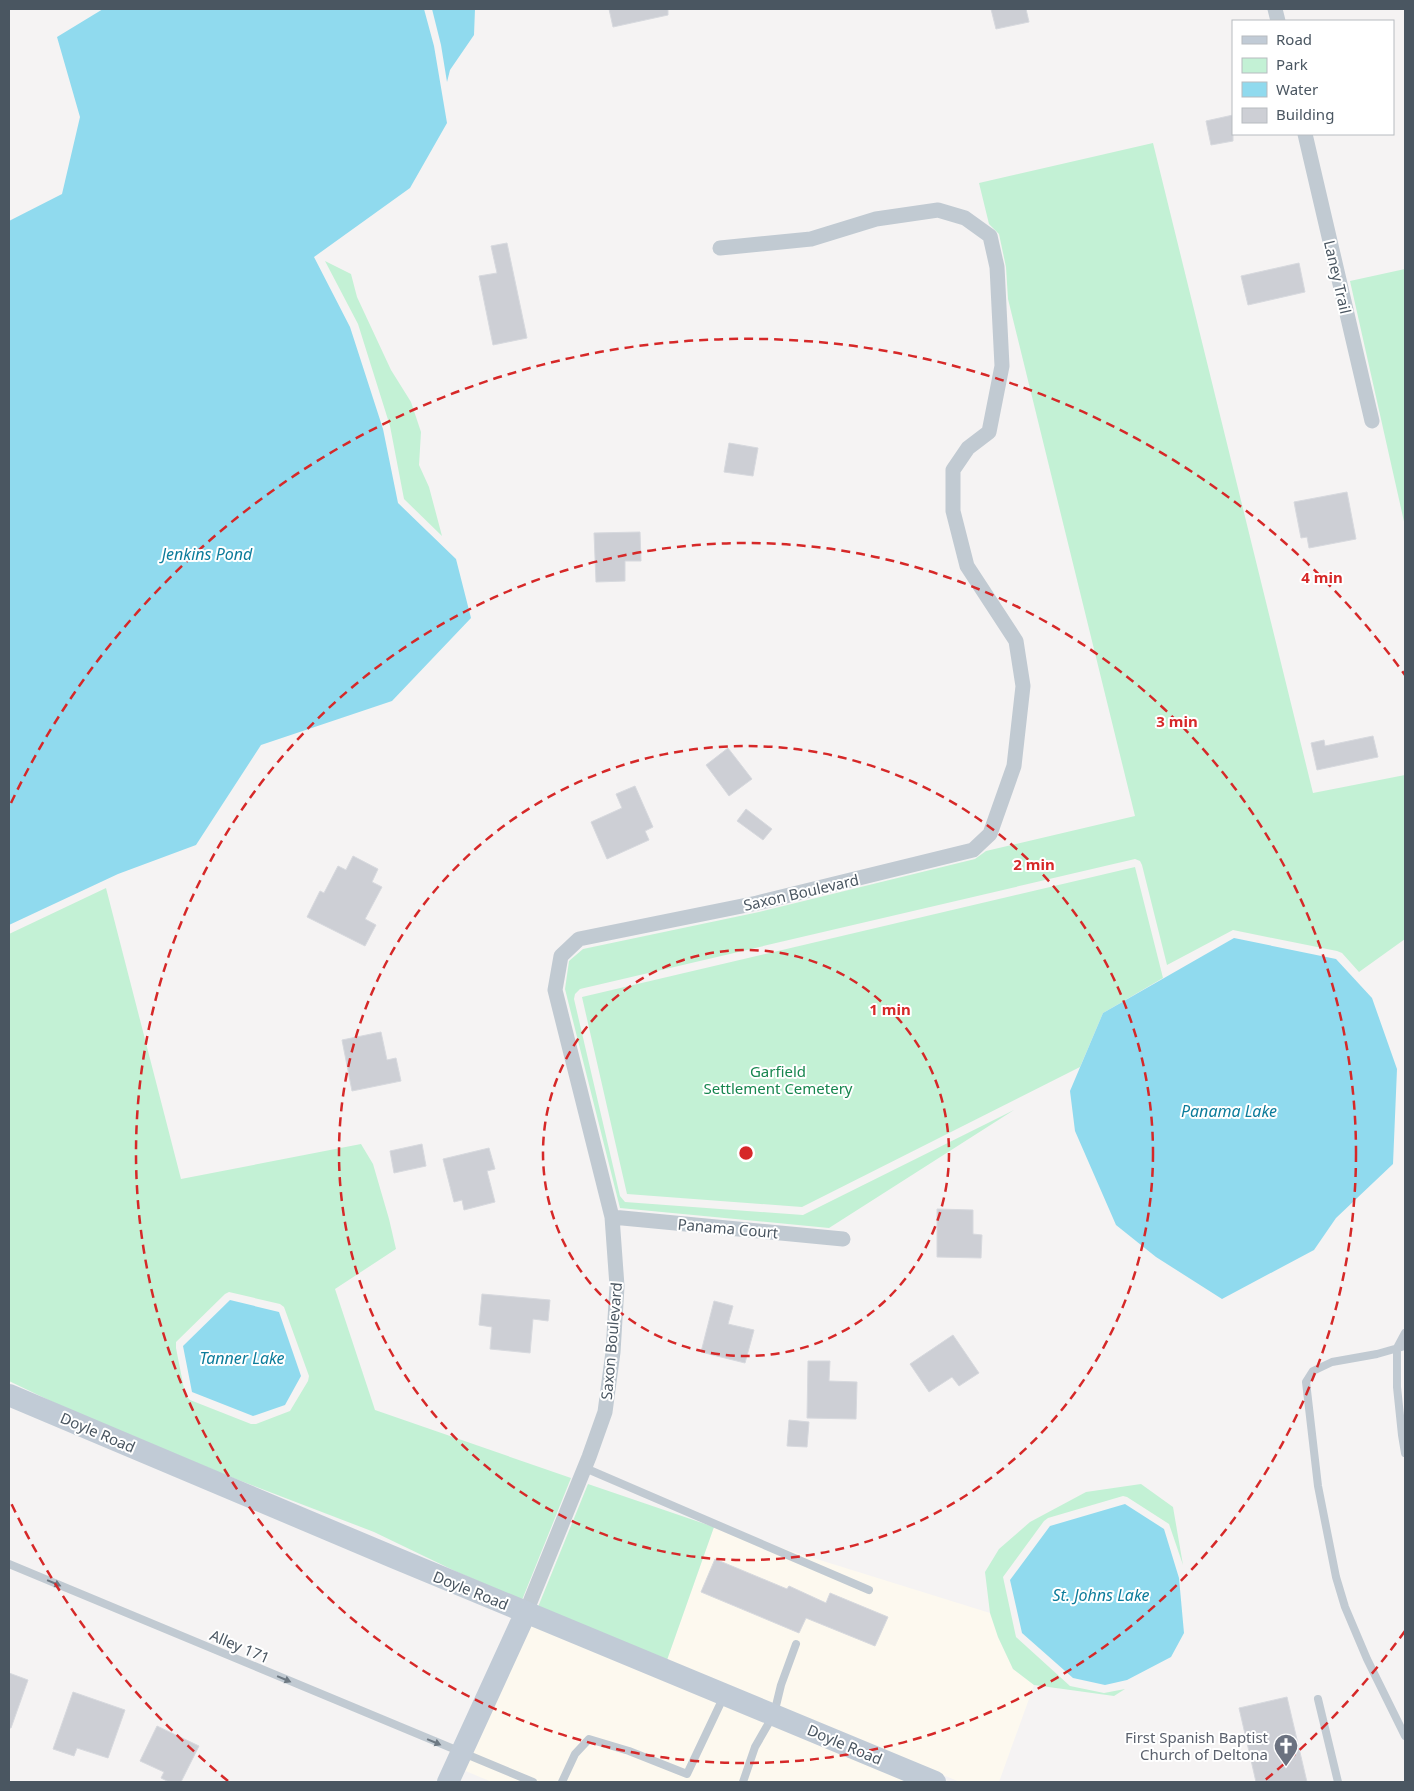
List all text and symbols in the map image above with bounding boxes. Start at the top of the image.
legend [1232,20,1394,135]
text: Road [1276,29,1312,49]
text: Park [1276,54,1308,74]
text: Water [1276,79,1318,99]
text: Building [1276,104,1334,124]
street label: Laney Trail [1320,238,1356,316]
water label: Jenkins Pond [159,543,253,565]
text: 4 min [1301,567,1343,587]
text: 3 min [1156,711,1198,731]
text: 2 min [1013,854,1055,874]
street label: Saxon Boulevard [741,869,861,915]
text: 1 min [869,999,911,1019]
park label: Garfield Settlement Cemetery [703,1061,853,1098]
water label: Panama Lake [1181,1100,1277,1122]
centre of rings [737,1144,755,1162]
street label: Panama Court [677,1214,780,1242]
street label: Saxon Boulevard [596,1281,626,1401]
water label: Tanner Lake [199,1347,285,1369]
street label: Doyle Road [57,1407,139,1457]
street label: Doyle Road [430,1566,512,1614]
one-way arrow [47,1579,61,1587]
water label: St. Johns Lake [1053,1584,1149,1606]
street label: Alley 171 [207,1625,273,1667]
one-way arrow [277,1676,292,1683]
street label: Doyle Road [804,1719,886,1769]
place label: First Spanish Baptist Church of Deltona [1125,1727,1269,1764]
church icon: First Spanish Baptist Church of Deltona [1273,1733,1299,1767]
one-way arrow [427,1738,442,1746]

